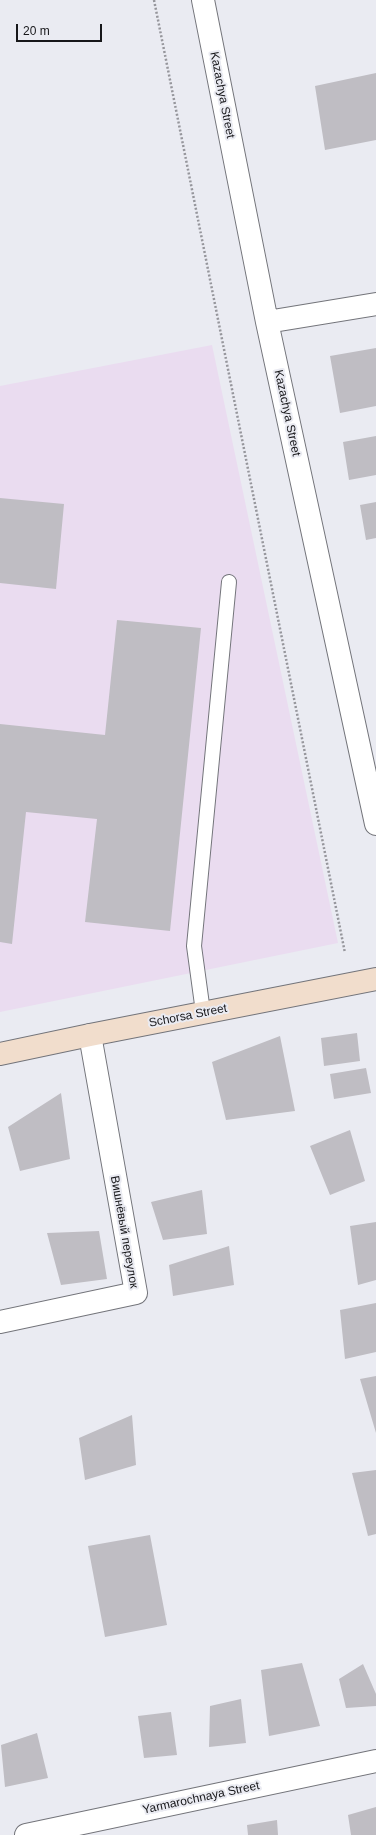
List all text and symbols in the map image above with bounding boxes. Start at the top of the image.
scale bar [18,16,104,42]
text: 20 m [23,24,50,38]
street label: Kazachya Street [207,50,237,140]
street label: Kazachya Street [271,368,303,458]
street label: Schorsa Street [148,1001,228,1031]
street label: Вишнёвый переулок [107,1175,141,1289]
street label: Yarmarochnaya Street [141,1779,261,1817]

